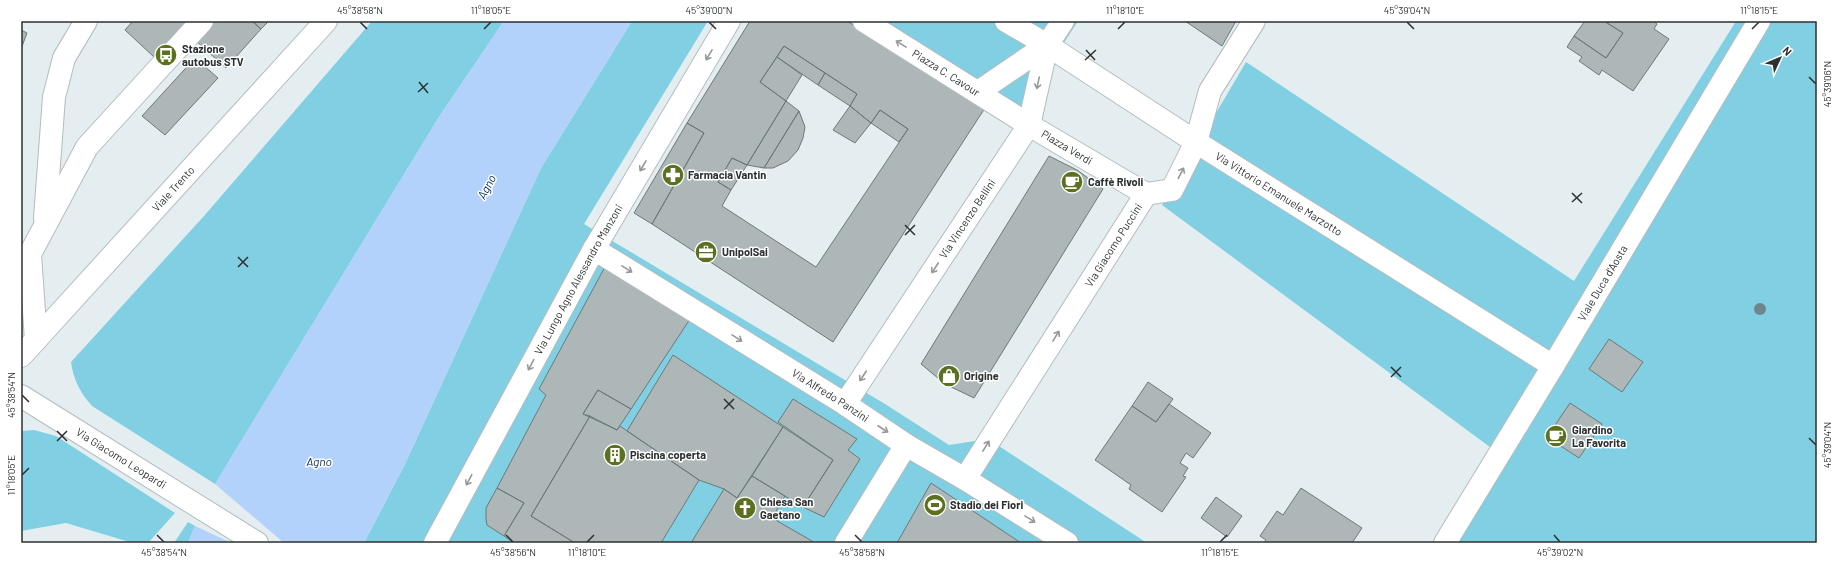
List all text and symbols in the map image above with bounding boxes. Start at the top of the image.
text: 45°38'58"N [337,4,383,16]
text: 11°18'05"E [471,4,511,16]
text: 45°39'00"N [686,4,732,16]
text: 11°18'10"E [1106,4,1144,16]
text: 45°39'04"N [1384,4,1430,16]
text: 11°18'15"E [1740,4,1778,16]
north arrow [1760,38,1800,78]
one-way arrow [895,40,907,48]
bus stop icon: Stazione autobus STV [153,42,179,68]
place label: Stazione autobus STV [182,42,244,68]
text: N [1780,44,1795,58]
street label: Piazza C. Cavour [910,46,983,98]
one-way arrow [705,49,713,60]
text: 45°39'06"N [1821,61,1833,107]
one-way arrow [1033,76,1041,89]
street label: Piazza Verdi [1039,127,1095,167]
street label: Via Vittorio Emanuele Marzotto [1213,149,1345,238]
one-way arrow [638,160,646,172]
pharmacy icon: Farmacia Vantin [660,162,686,188]
street label: Viale Trento [149,163,197,214]
one-way arrow [1178,167,1185,179]
place label: Farmacia Vantin [688,168,766,181]
cafe icon: Caffè Rivoli [1059,169,1085,195]
water label: Agno [474,172,498,201]
place label: Caffè Rivoli [1088,175,1143,188]
street label: Via Vincenzo Bellini [936,176,998,261]
street label: Via Giacomo Puccini [1082,200,1145,289]
street label: Via Lungo Agno Alessandro Manzoni [531,202,625,357]
office icon: UnipolSai [693,239,719,265]
street label: Viale Duca d'Aosta [1575,243,1630,323]
place label: UnipolSai [722,245,768,258]
one-way arrow [930,262,938,274]
one-way arrow [621,265,632,273]
one-way arrow [1052,330,1060,342]
one-way arrow [732,333,743,342]
one-way arrow [527,359,534,371]
shop icon: Origine [936,363,962,389]
street label: Via Alfredo Panzini [790,366,872,424]
place label: Origine [964,369,999,382]
one-way arrow [859,370,867,381]
text: 45°38'54"N [5,372,17,418]
text: 45°39'04"N [1821,422,1833,468]
cafe icon: Giardino La Favorita [1543,423,1569,449]
place label: Giardino La Favorita [1572,423,1626,449]
street label: Via Giacomo Leopardi [74,425,169,491]
one-way arrow [877,426,889,434]
one-way arrow [982,441,990,452]
building icon: Piscina coperta [602,442,628,468]
place label: Piscina coperta [630,448,706,461]
water label: Agno [306,454,332,468]
text: 11°18'05"E [5,455,17,495]
one-way arrow [465,473,473,485]
sports icon: Stadio dei Fiori [922,492,948,518]
church icon: Chiesa San Gaetano [732,495,758,521]
place label: Chiesa San Gaetano [760,495,813,521]
place label: Stadio dei Fiori [950,498,1023,511]
one-way arrow [1024,515,1035,524]
text: 45°38'54"N [141,546,187,558]
text: 45°38'56"N [490,546,536,558]
text: 11°18'10"E [568,546,606,558]
text: 45°38'58"N [839,546,885,558]
text: 11°18'15"E [1201,546,1239,558]
text: 45°39'02"N [1537,546,1583,558]

